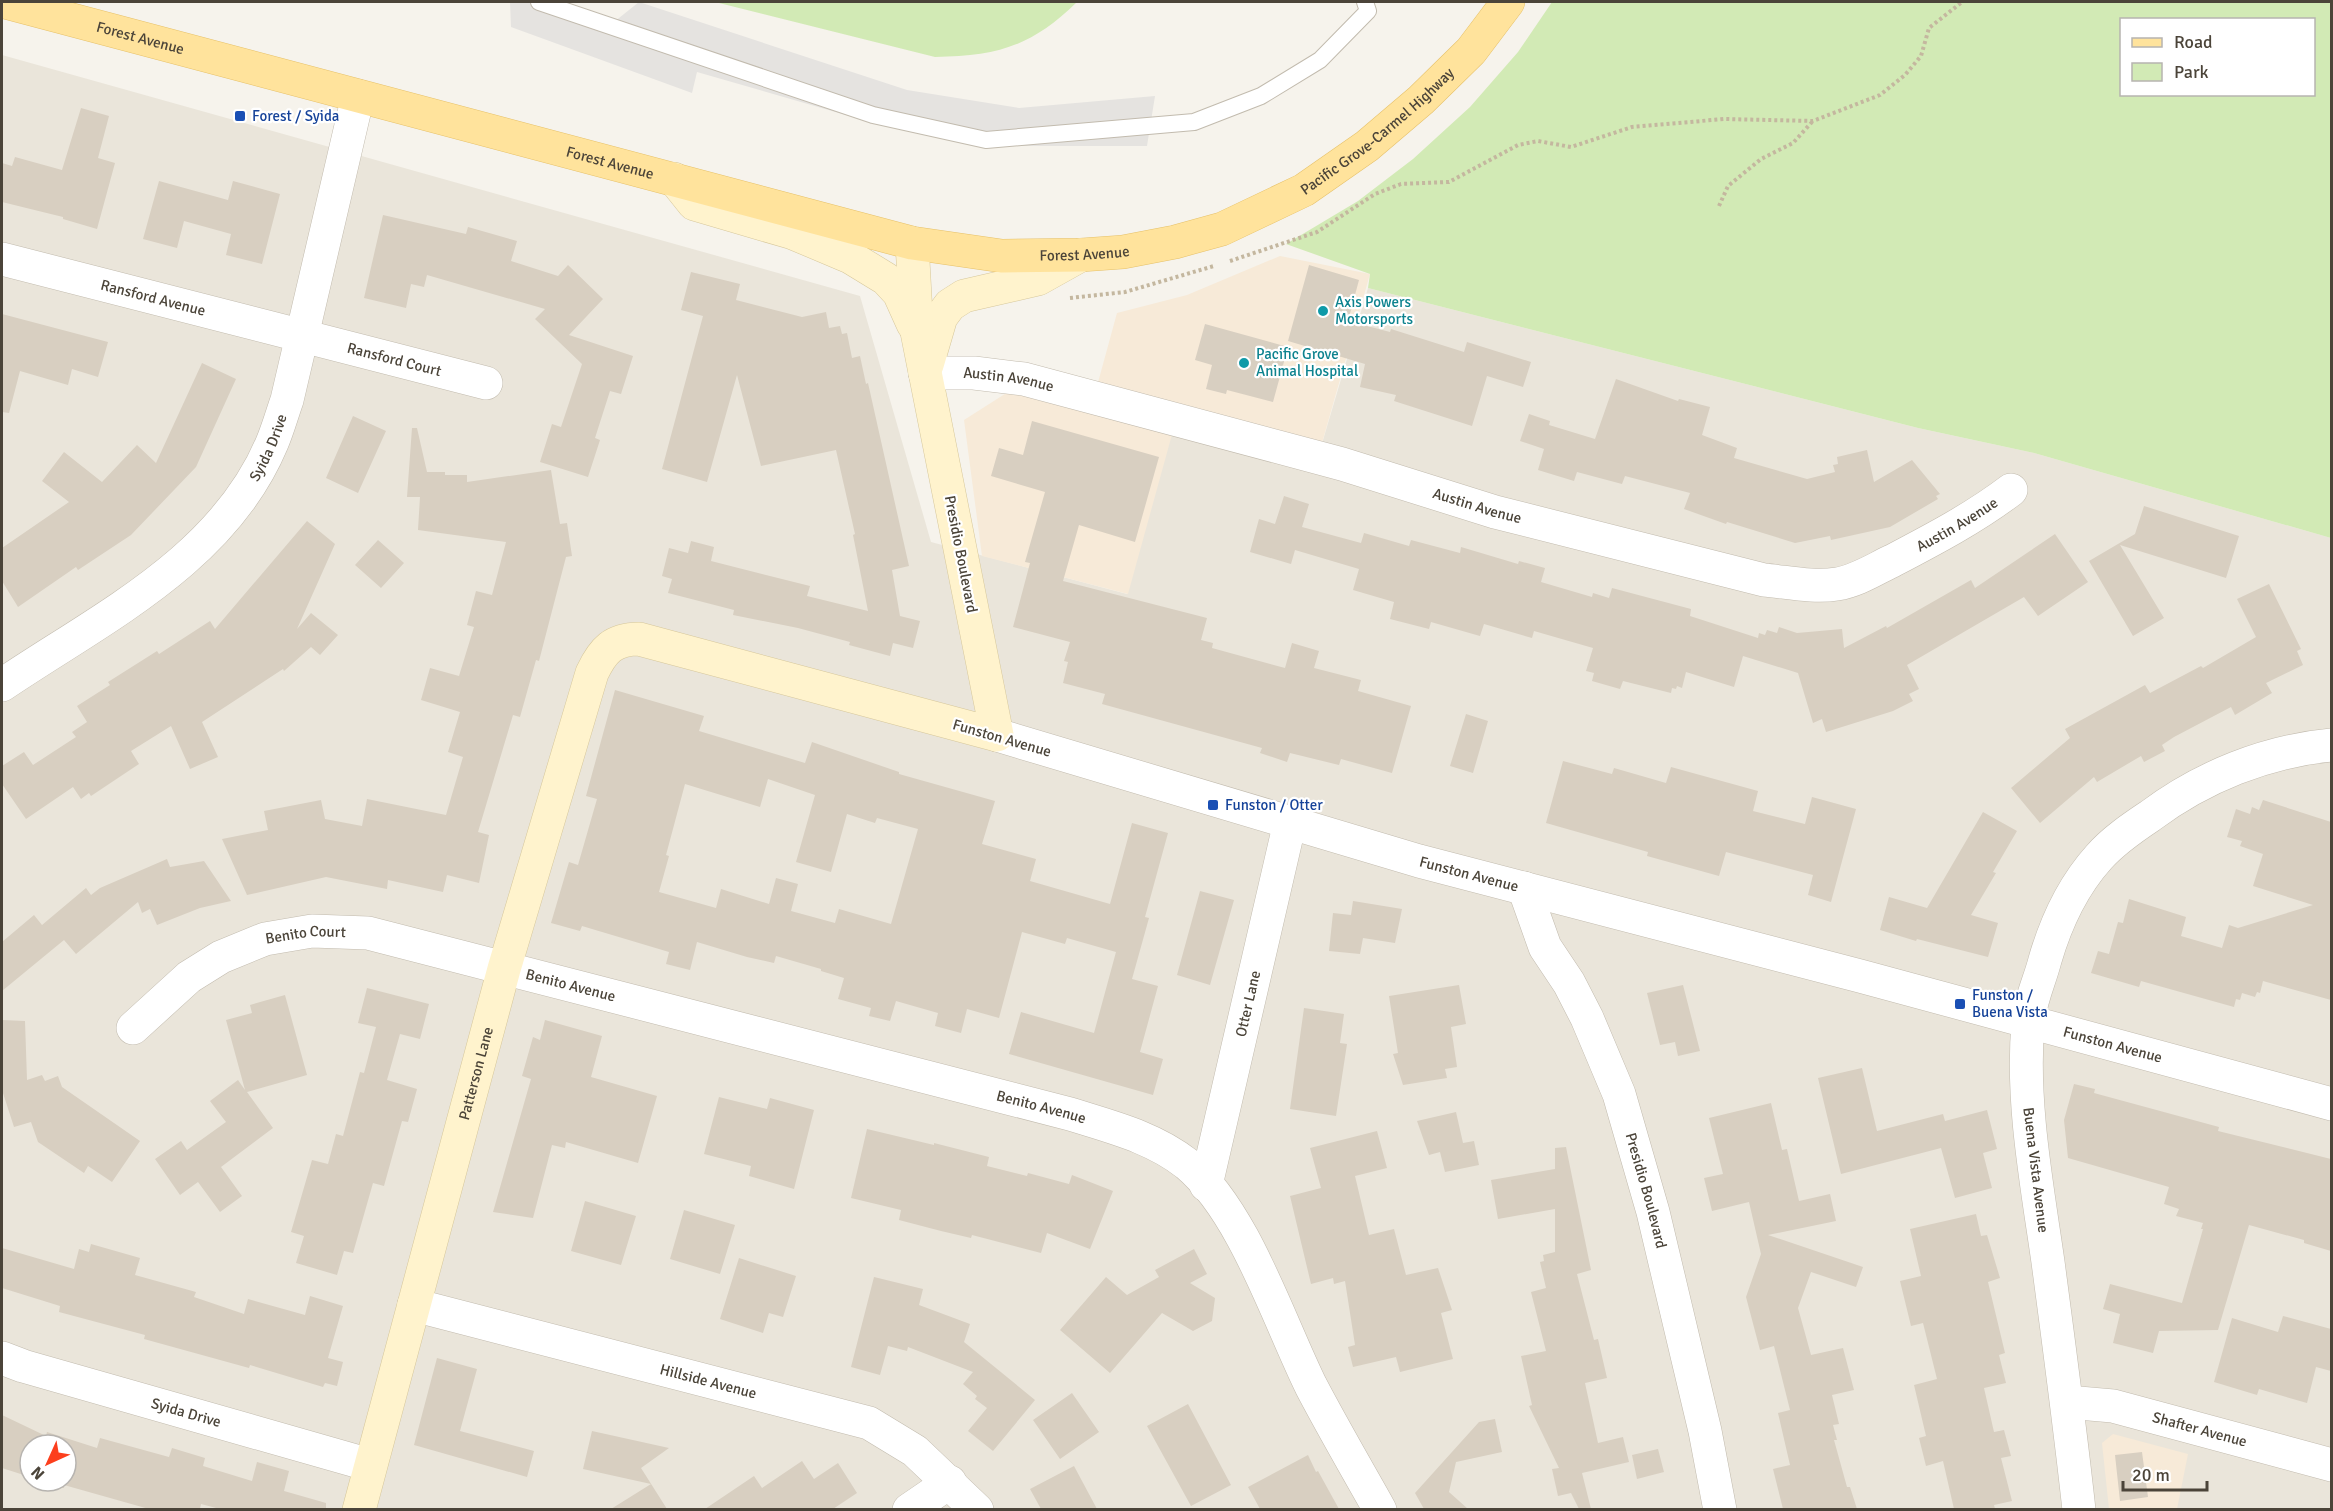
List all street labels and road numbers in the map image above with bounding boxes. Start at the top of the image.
street label: Forest Avenue [94,18,186,58]
street label: Pacific Grove-Carmel Highway [1297,64,1458,199]
street label: Forest Avenue [564,142,656,183]
street label: Forest Avenue [1039,242,1131,265]
street label: Ransford Avenue [99,276,207,320]
street label: Ransford Court [345,339,443,380]
street label: Austin Avenue [963,364,1056,396]
street label: Syida Drive [245,412,291,485]
street label: Austin Avenue [1431,484,1523,527]
street label: Austin Avenue [1913,493,2001,556]
street label: Presidio Boulevard [941,494,981,614]
street label: Funston Avenue [951,715,1053,761]
street label: Funston Avenue [1417,852,1520,896]
street label: Benito Court [264,922,346,948]
street label: Benito Avenue [524,965,617,1005]
street label: Otter Lane [1232,969,1264,1039]
street label: Funston Avenue [2061,1023,2164,1067]
street label: Patterson Lane [455,1025,497,1122]
street label: Benito Avenue [994,1086,1088,1127]
street label: Buena Vista Avenue [2019,1106,2053,1234]
street label: Presidio Boulevard [1622,1131,1670,1250]
street label: Hillside Avenue [658,1360,759,1402]
street label: Syida Drive [149,1394,223,1431]
street label: Shafter Avenue [2151,1408,2249,1451]

